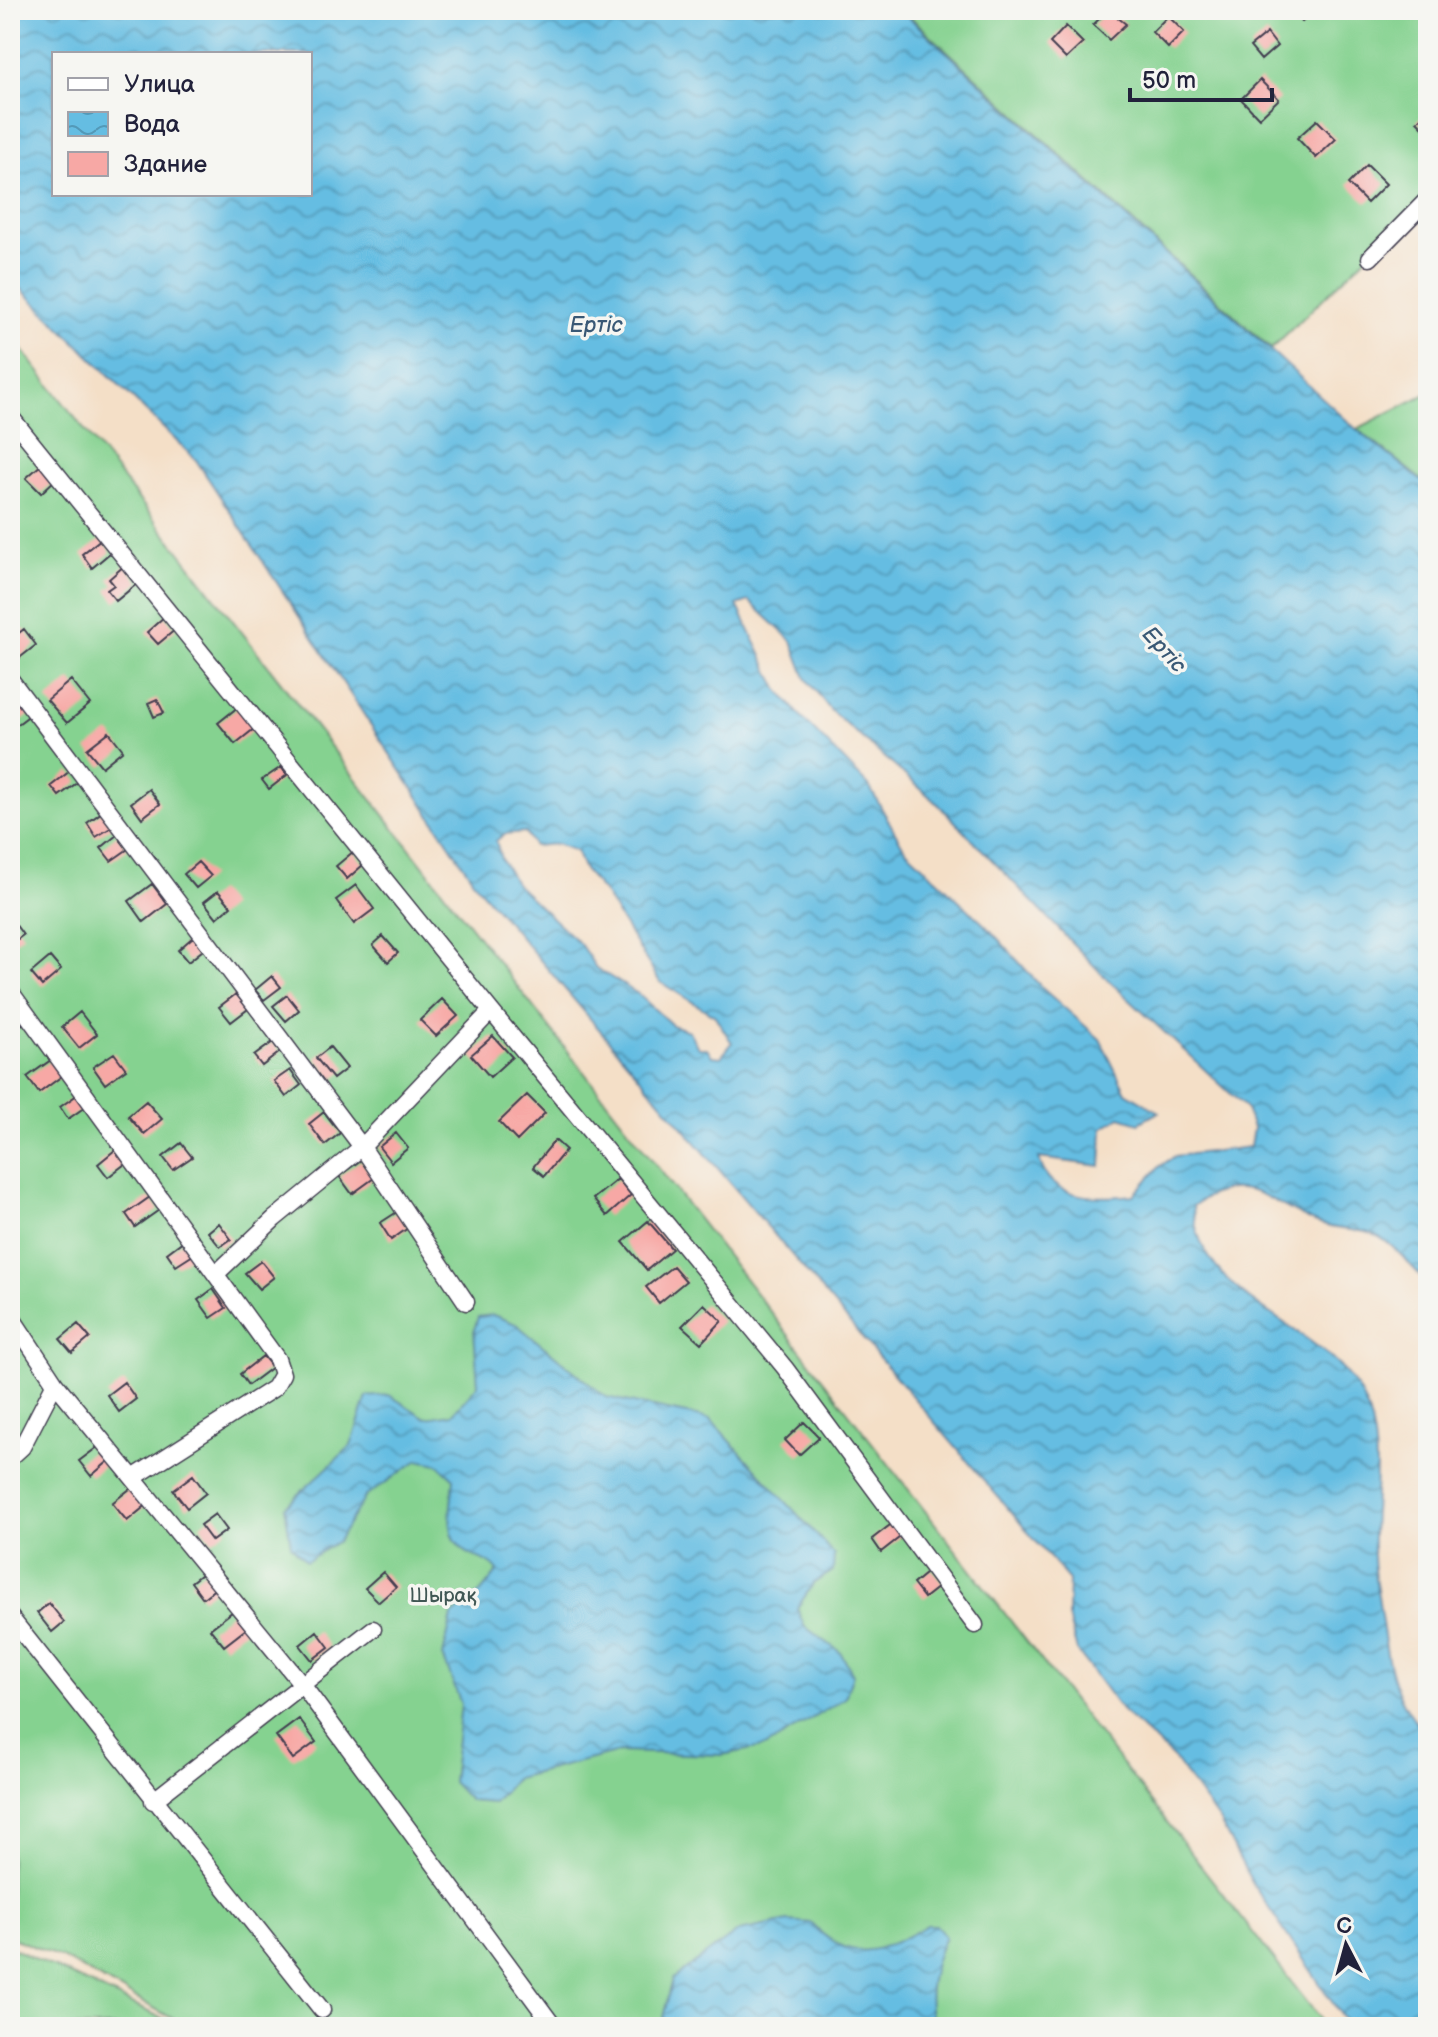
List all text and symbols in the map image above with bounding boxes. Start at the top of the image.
legend [52,52,312,196]
scale bar [1130,52,1272,102]
text: 50 m [1142,66,1196,95]
text: Улица [124,70,195,99]
text: Вода [124,110,180,139]
text: Здание [124,150,207,179]
water label: Ертіс [569,312,623,339]
water label: Ертіс [1136,621,1192,679]
park label: Шырақ [410,1584,476,1608]
north arrow [1306,1905,1386,1985]
text: С [1335,1912,1353,1941]

